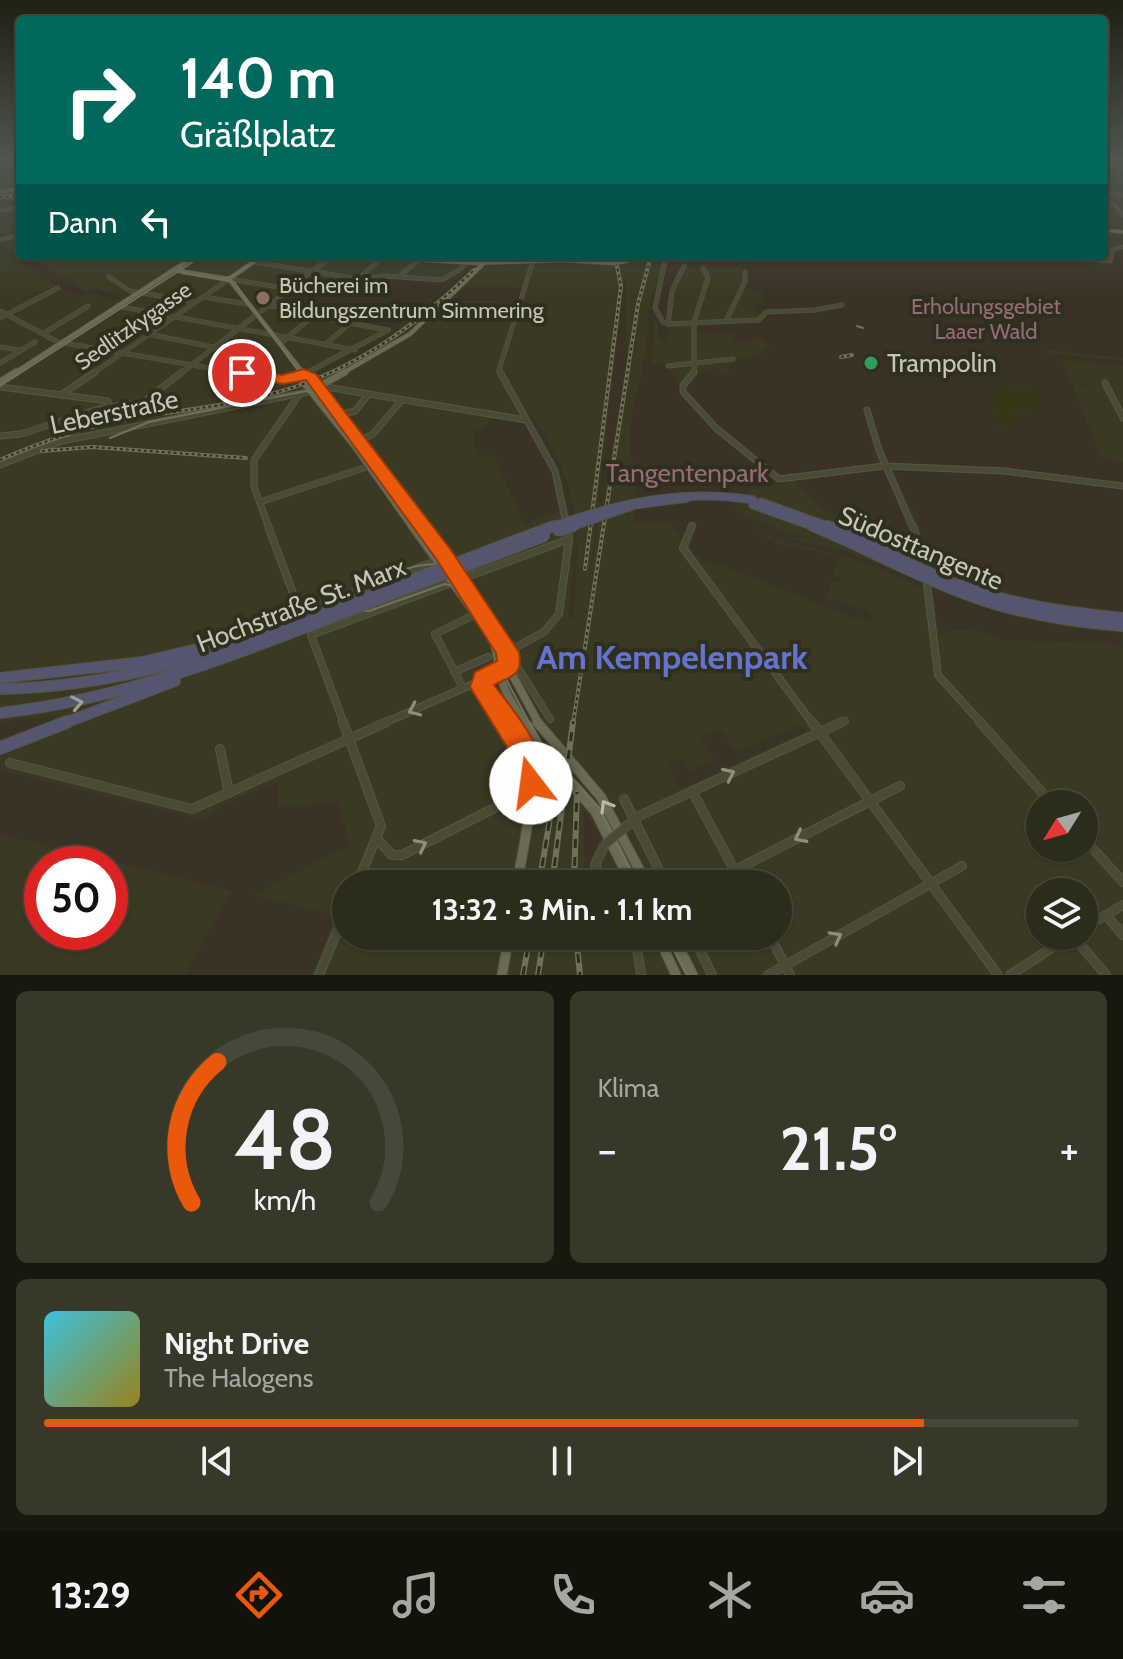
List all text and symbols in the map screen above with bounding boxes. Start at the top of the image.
text: 140 m [180,44,336,112]
icon: right [48,48,152,152]
text: Gräßlplatz [180,112,336,156]
icon: left [134,200,178,244]
text: Dann [48,204,118,241]
place label: Bücherei im Bildungszentrum Simmering [279,272,545,324]
street label: Sedlitzkygasse [70,276,196,376]
marker: Bücherei im Bildungszentrum Simmering [254,289,272,307]
park label: Erholungsgebiet Laaer Wald [911,293,1061,345]
pin [208,339,276,407]
place label: Trampolin [887,347,997,379]
icon: arrive [220,351,264,395]
marker: Trampolin [862,354,880,372]
street label: Leberstraße [47,383,181,441]
park label: Tangentenpark [605,457,769,489]
street label: Südosttangente [834,499,1008,597]
street label: Hochstraße St. Marx [192,550,411,660]
district label: Am Kempelenpark [536,636,808,678]
one-way arrow [70,695,84,712]
one-way arrow [408,701,422,717]
position arrow [489,741,573,825]
one-way arrow [721,767,736,783]
north arrow [1026,790,1098,862]
map controls [1026,790,1098,950]
one-way arrow [601,800,616,815]
one-way arrow [793,827,808,842]
one-way arrow [413,840,428,855]
speed limit sign: 50 [24,846,128,950]
button: layers [1026,878,1098,950]
text: 13:32 · 3 Min. · 1.1 km [432,891,692,928]
one-way arrow [827,931,842,947]
text: Klima [598,1072,659,1104]
text: 48 [234,1089,336,1190]
text: 21.5° [780,1112,897,1185]
text: − [598,1123,617,1176]
text: + [1060,1123,1079,1176]
text: km/h [253,1182,316,1217]
text: Night Drive [164,1325,309,1362]
text: The Halogens [164,1362,313,1394]
icon: previous [195,1439,239,1483]
icon: pause [540,1439,584,1483]
icon: next [885,1439,929,1483]
icon: directions [231,1567,287,1623]
icon: music [388,1567,444,1623]
icon: phone [545,1567,601,1623]
icon: climate [702,1567,758,1623]
icon: car [859,1567,915,1623]
icon: filters [1016,1567,1072,1623]
text: 13:29 [51,1573,130,1617]

